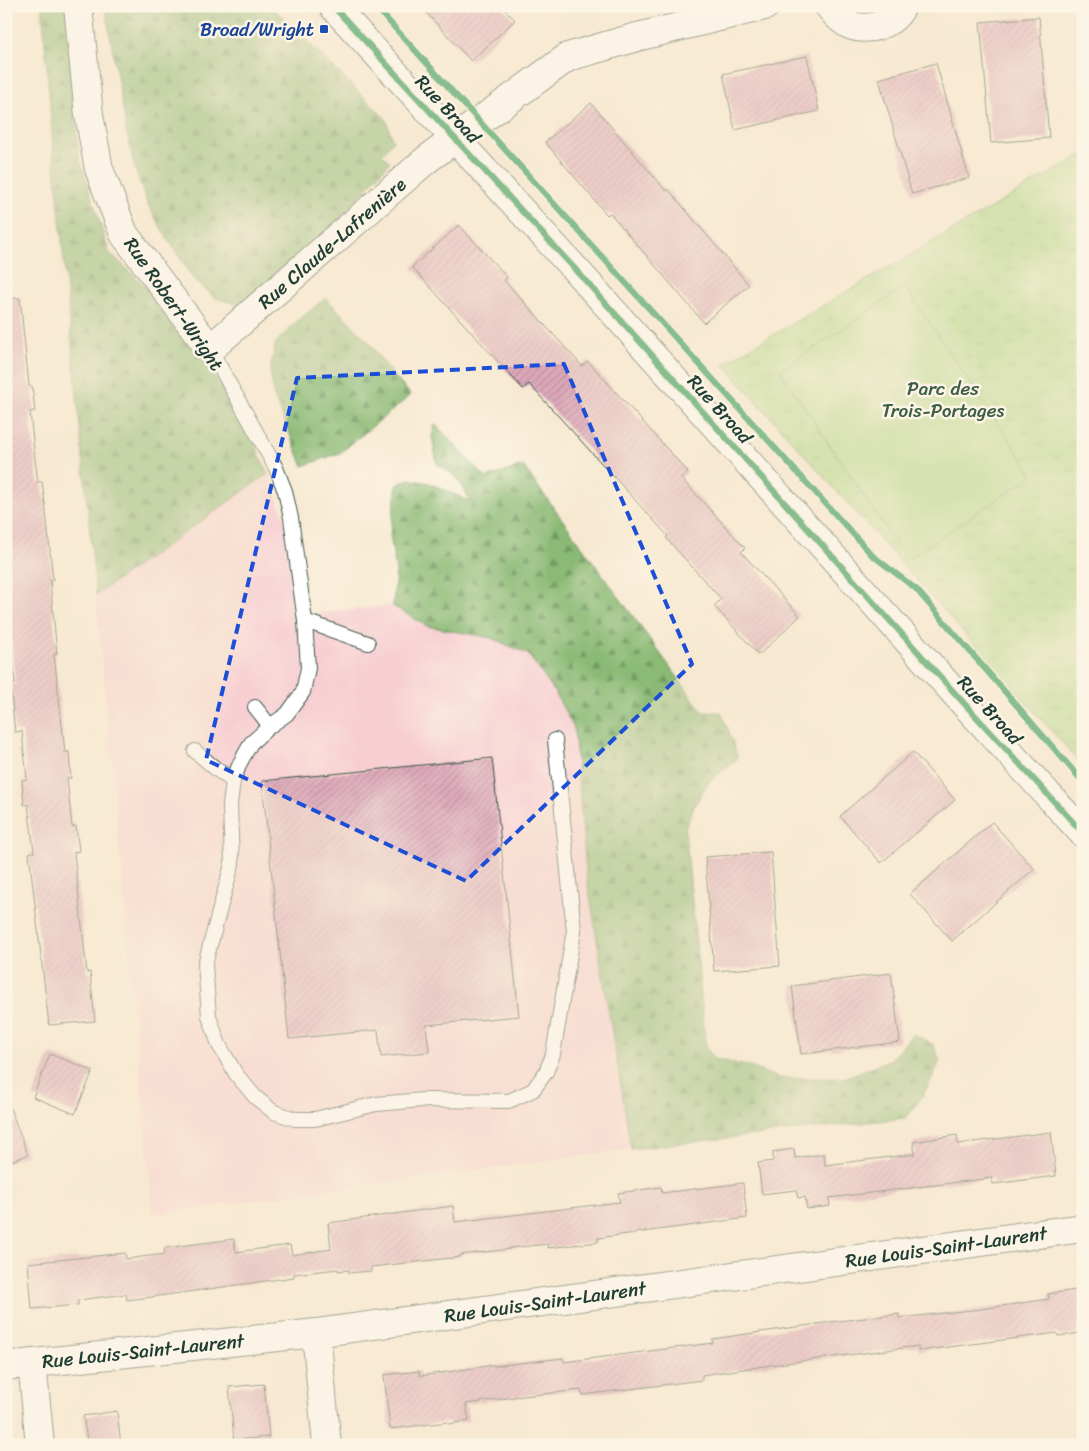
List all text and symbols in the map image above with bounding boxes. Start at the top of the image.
place label: Broad/Wright [200,13,314,46]
marker: Broad/Wright [318,23,330,35]
street label: Rue Broad [407,67,490,152]
street label: Rue Claude-Lafrenière [250,169,414,317]
street label: Rue Robert-Wright [115,230,233,378]
street label: Rue Broad [679,366,761,452]
park label: Parc des Trois-Portages [882,372,1004,427]
street label: Rue Broad [949,667,1031,753]
street label: Rue Louis-Saint-Laurent [843,1216,1050,1277]
street label: Rue Louis-Saint-Laurent [442,1271,649,1332]
street label: Rue Louis-Saint-Laurent [40,1324,247,1378]

